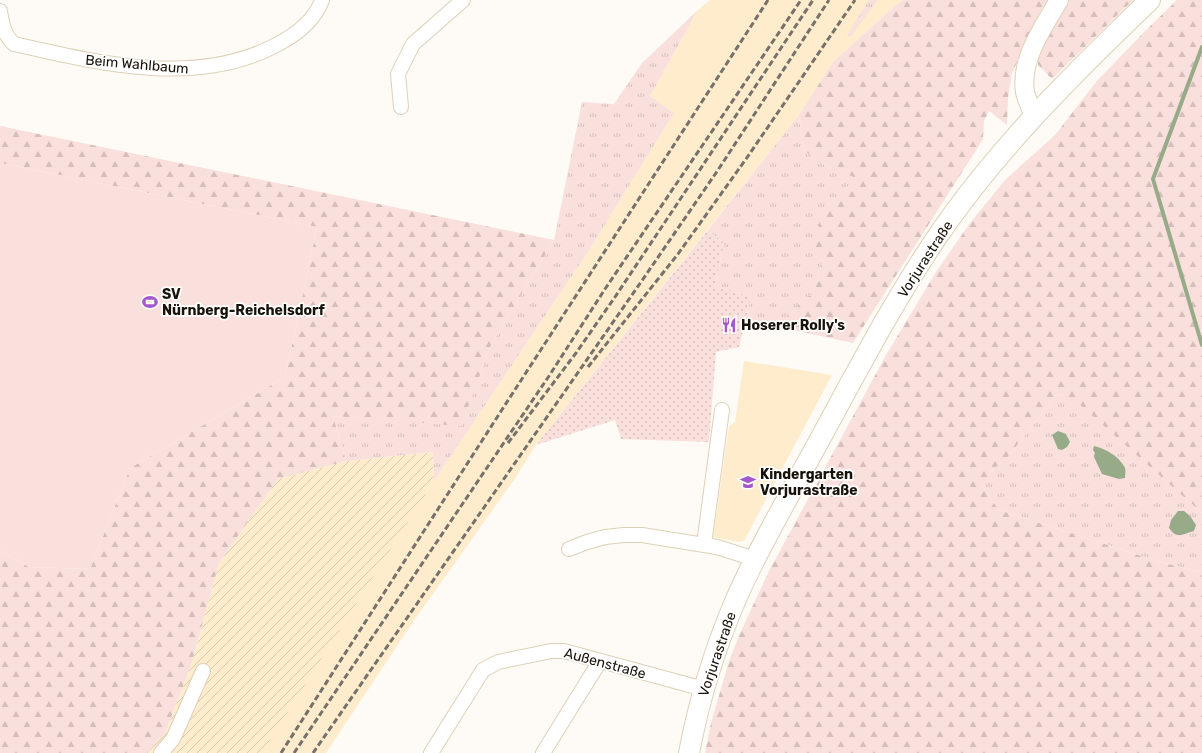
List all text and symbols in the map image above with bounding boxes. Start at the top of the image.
street label: Beim Wahlbaum [85,52,189,77]
street label: Vorjurastraße [894,217,957,301]
place label: SV Nürnberg-Reichelsdorf [162,286,325,319]
sports icon: SV Nürnberg-Reichelsdorf [141,293,159,311]
restaurant icon: Hoserer Rolly's [720,316,738,334]
place label: Hoserer Rolly's [741,317,845,334]
place label: Kindergarten Vorjurastraße [760,466,858,499]
school or university icon: Kindergarten Vorjurastraße [739,473,757,491]
street label: Vorjurastraße [695,609,740,699]
street label: Außenstraße [562,644,648,683]

